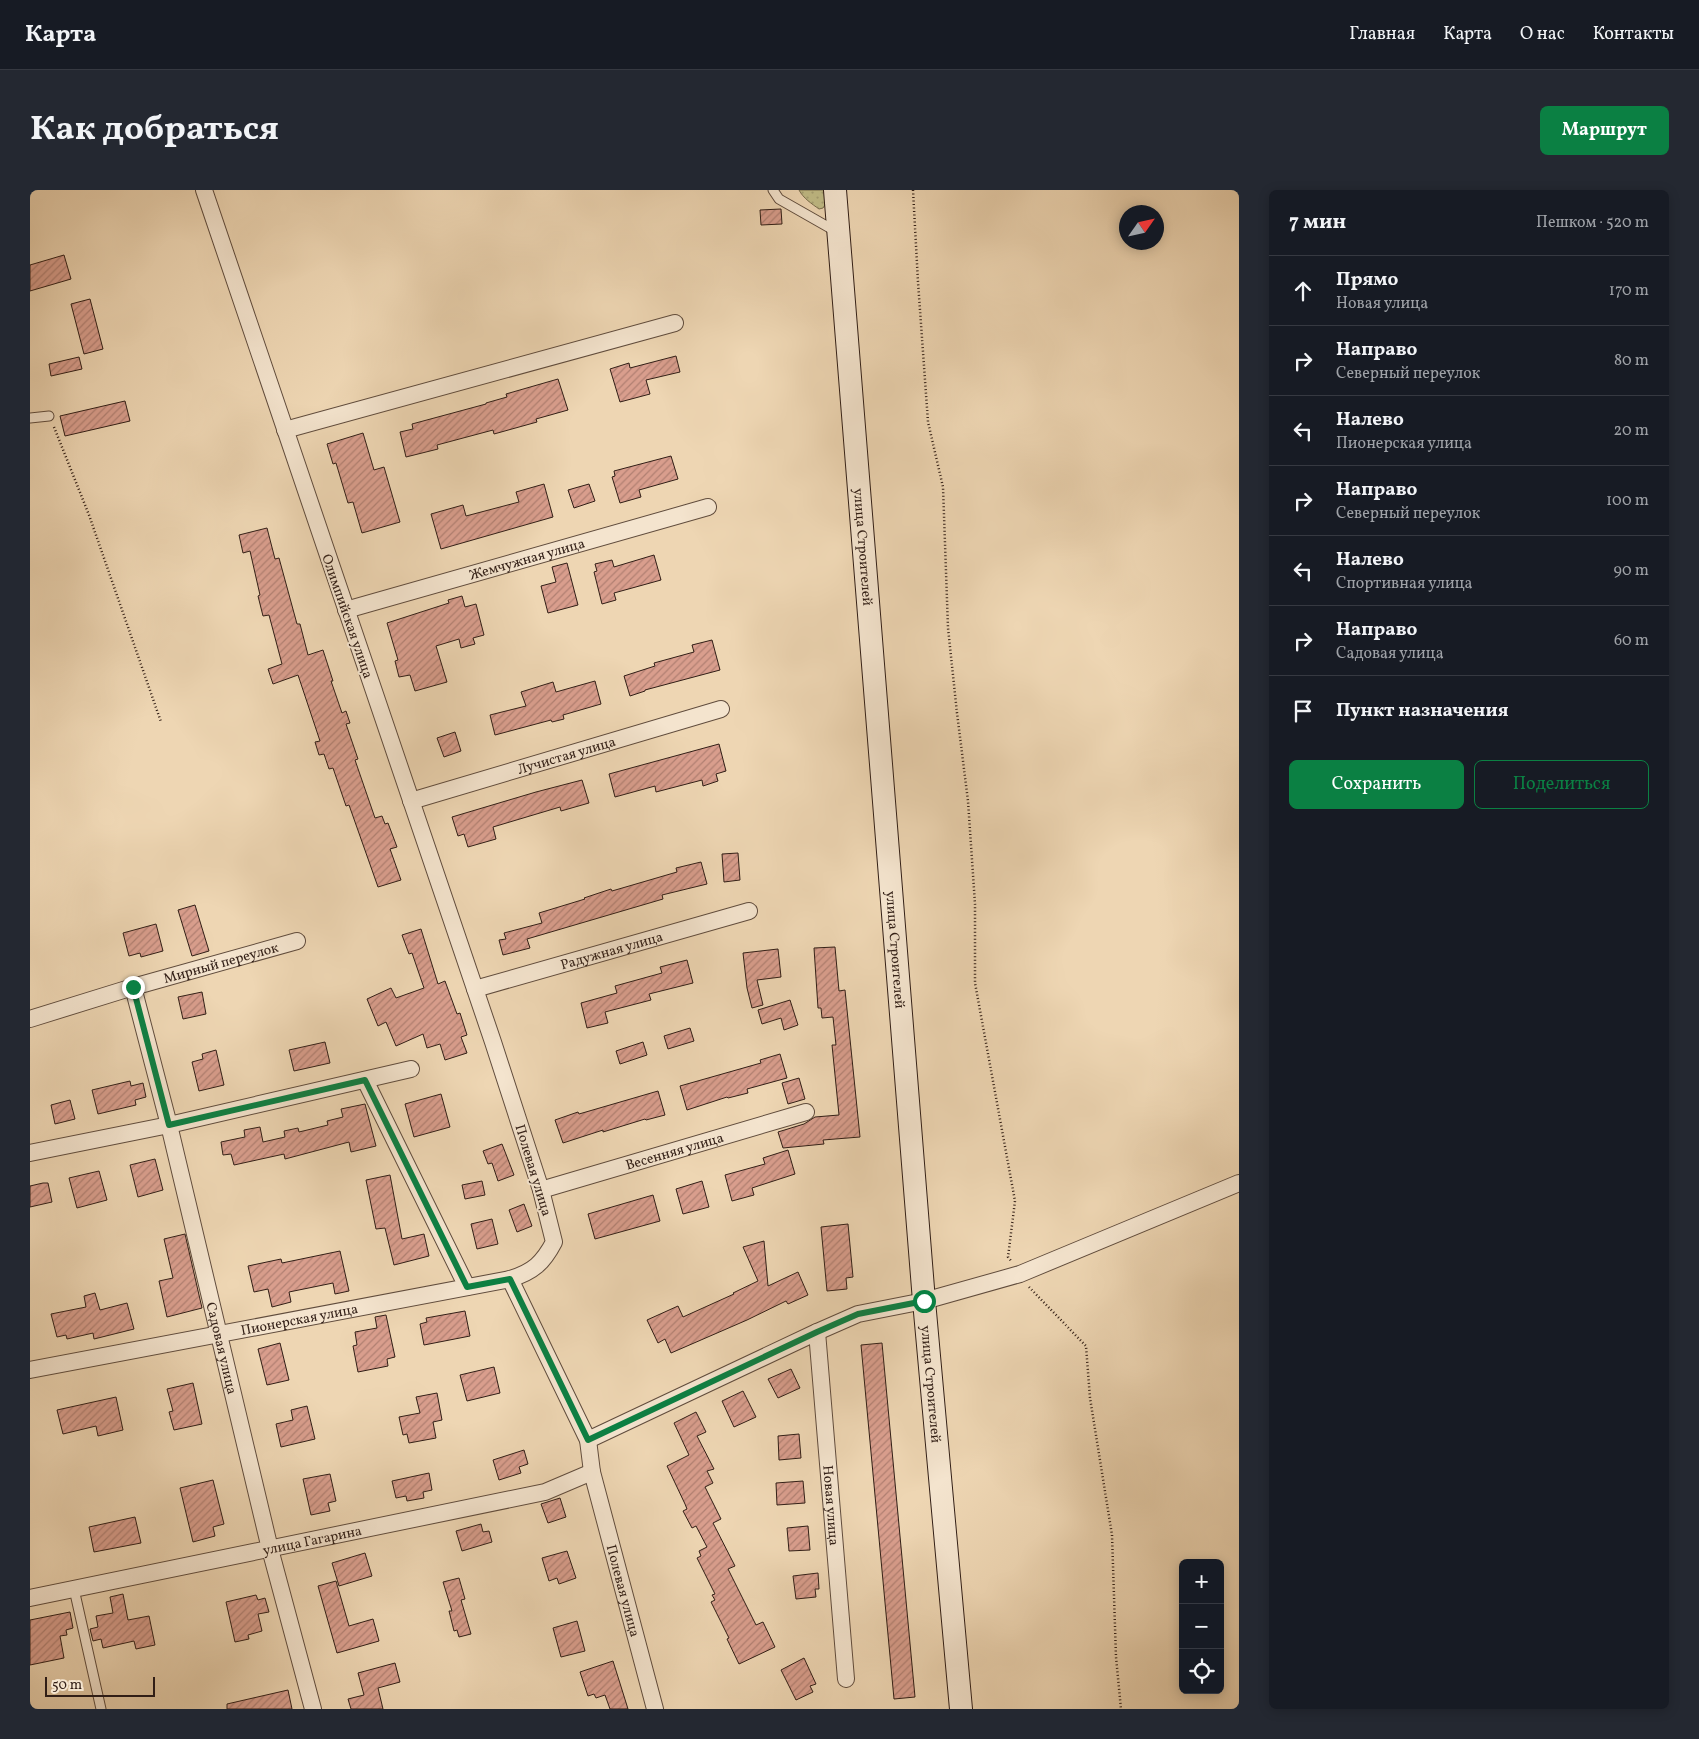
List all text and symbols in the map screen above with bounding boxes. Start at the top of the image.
text: Карта [25,18,96,52]
text: Главная [1349,22,1415,47]
text: Карта [1443,22,1492,47]
text: О нас [1520,22,1565,47]
text: Контакты [1593,22,1674,47]
text: Как добраться [30,106,279,154]
button: Маршрут [1540,106,1669,155]
north arrow [1119,205,1164,250]
text: 7 мин [1289,208,1346,237]
text: Пешком · 520 m [1536,212,1649,234]
text: Прямо [1336,267,1398,293]
icon: ahead [1289,277,1317,305]
text: 170 m [1609,280,1649,302]
text: Новая улица [1336,293,1428,315]
text: Направо [1336,337,1418,363]
icon: right [1289,347,1317,375]
text: 80 m [1614,350,1649,372]
text: Северный переулок [1336,363,1480,385]
text: Налево [1336,407,1404,433]
icon: left [1289,417,1317,445]
text: 20 m [1614,420,1649,442]
text: Пионерская улица [1336,433,1472,455]
text: Направо [1336,477,1418,503]
street label: улица Строителей [848,487,876,607]
icon: right [1289,487,1317,515]
text: 100 m [1606,490,1649,512]
text: Северный переулок [1336,503,1480,525]
street label: Жемчужная улица [467,535,587,585]
text: Налево [1336,547,1404,573]
street label: Олимпийская улица [316,552,377,681]
icon: left [1289,557,1317,585]
text: 90 m [1613,560,1649,582]
text: Спортивная улица [1336,573,1473,595]
text: Направо [1336,617,1418,643]
icon: right [1289,627,1317,655]
text: 60 m [1614,630,1649,652]
text: Садовая улица [1336,643,1444,665]
icon: arrive [1289,697,1317,725]
text: Пункт назначения [1336,698,1509,724]
street label: Лучистая улица [515,733,618,780]
button: Сохранить [1289,760,1464,809]
button: Поделиться [1474,760,1649,809]
street label: улица Строителей [880,890,909,1010]
street label: Радужная улица [558,928,666,975]
street label: Мирный переулок [162,939,281,989]
route end [122,976,145,999]
street label: Полевая улица [510,1122,556,1219]
street label: Весенняя улица [623,1129,726,1176]
route start [913,1290,936,1313]
street label: Садовая улица [201,1300,241,1397]
street label: Пионерская улица [239,1300,360,1341]
street label: улица Строителей [915,1325,945,1444]
street label: Новая улица [817,1464,843,1547]
street label: улица Гагарина [261,1522,364,1561]
street label: Полевая улица [601,1543,643,1639]
map controls [1179,1559,1224,1694]
button: + [1179,1559,1224,1604]
button: − [1179,1604,1224,1649]
button: locate [1179,1649,1224,1694]
scale bar [45,1674,155,1697]
text: 50 m [52,1676,82,1695]

